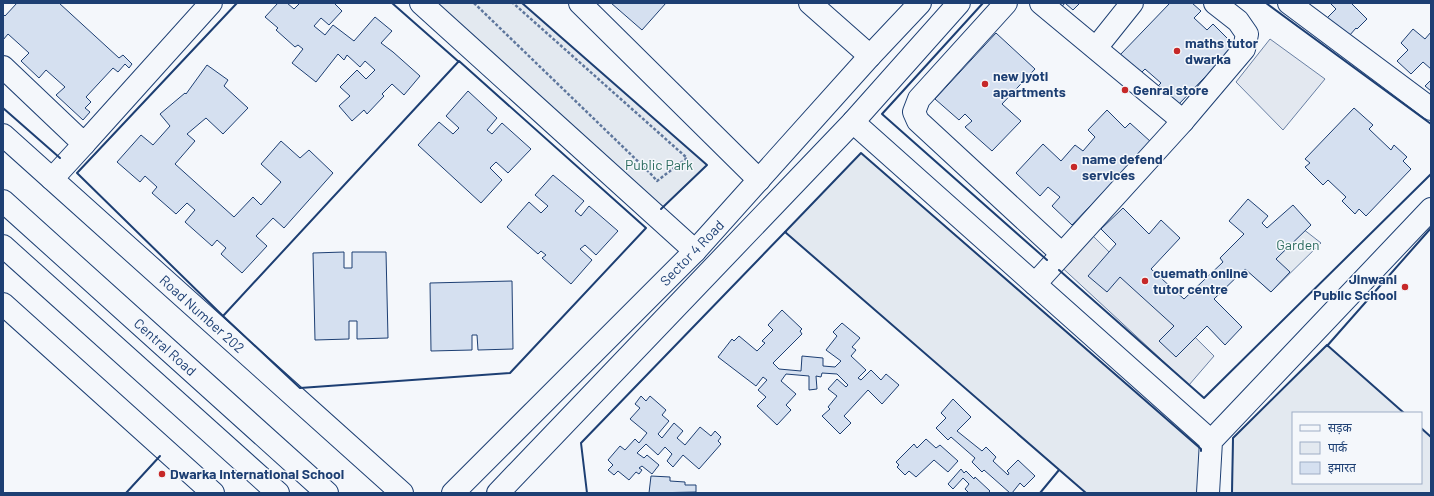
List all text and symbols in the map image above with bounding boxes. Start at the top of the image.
place label: maths tutor dwarka [1185,34,1259,67]
marker: maths tutor dwarka [1172,46,1182,56]
place label: new jyoti apartments [993,67,1066,100]
marker: new jyoti apartments [980,79,990,89]
place label: Genral store [1133,81,1209,98]
marker: Genral store [1120,85,1130,95]
place label: name defend services [1082,150,1163,183]
park label: Public Park [625,156,693,173]
marker: name defend services [1069,162,1079,172]
street label: Sector 4 Road [656,216,727,289]
park label: Garden [1276,236,1320,253]
place label: cuemath online tutor centre [1153,264,1249,297]
place label: Jinwani Public School [1313,270,1397,303]
street label: Road Number 202 [156,271,248,356]
marker: cuemath online tutor centre [1140,276,1150,286]
marker: Jinwani Public School [1400,282,1410,292]
street label: Central Road [131,314,200,379]
legend [1292,412,1422,484]
text: सड़क [1328,420,1353,435]
text: पार्क [1328,440,1348,454]
text: इमारत [1328,460,1357,475]
place label: Dwarka International School [170,465,344,482]
marker: Dwarka International School [157,469,167,479]

